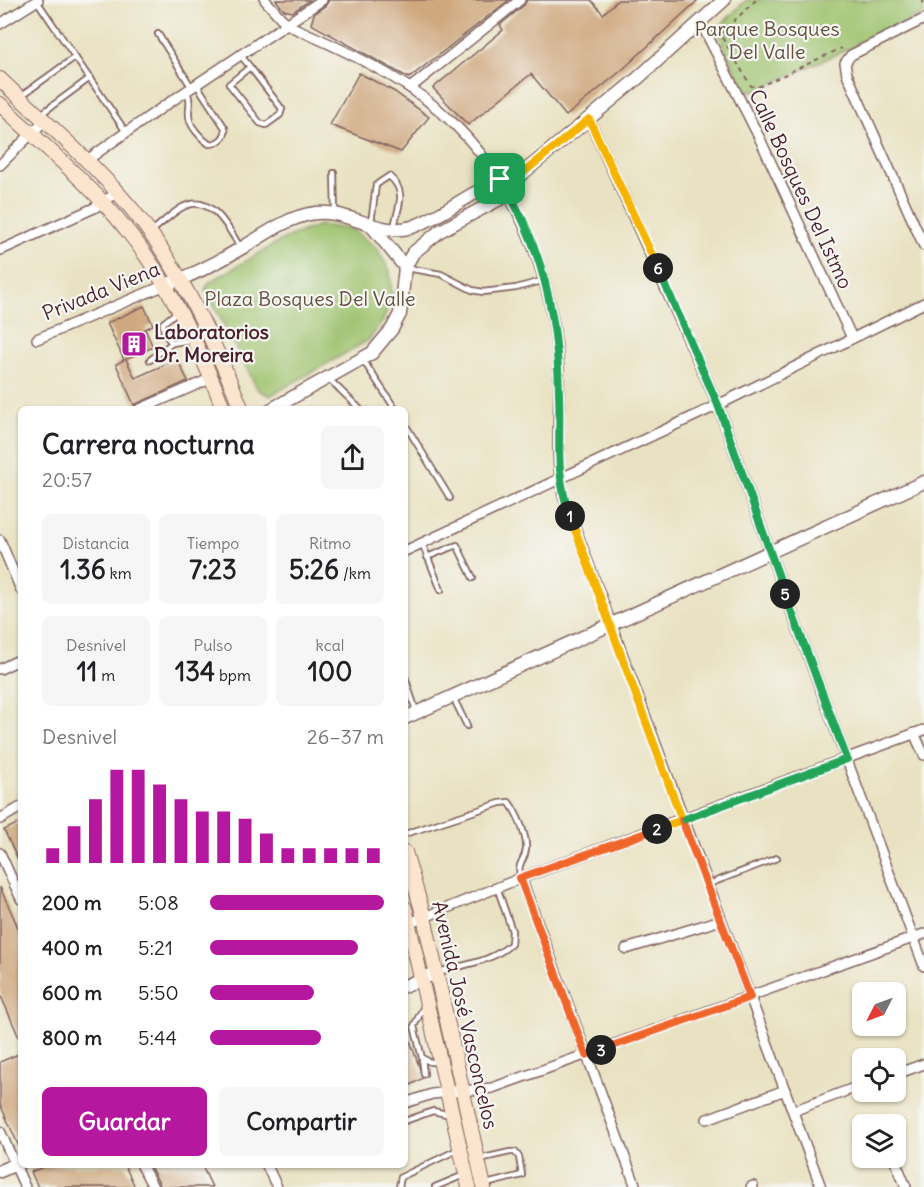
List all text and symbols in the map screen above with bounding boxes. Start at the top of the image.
park label: Parque Bosques Del Valle [694,16,840,64]
street label: Calle Bosques Del Istmo [744,85,859,292]
pin [474,153,525,204]
icon: arrive [483,162,516,195]
pin: 6 [643,253,673,283]
street label: Privada Viena [38,256,163,325]
text: 6 [653,258,663,278]
park label: Plaza Bosques Del Valle [204,286,416,311]
place label: Laboratorios Dr. Moreira [154,319,269,367]
building icon: Laboratorios Dr. Moreira [119,329,149,359]
button: share [321,426,384,489]
text: Carrera nocturna [42,427,255,461]
text: 20:57 [42,467,92,492]
pin: 1 [555,501,585,531]
text: 1 [567,506,573,526]
text: Distancia [63,533,129,553]
text: Tiempo [187,533,239,553]
text: Ritmo [309,533,351,553]
text: 1.36 [60,553,106,586]
text: 7:23 [189,553,237,586]
text: 5:26 [289,553,339,586]
text: km [106,563,132,583]
text: /km [339,563,371,583]
pin: 5 [770,579,800,609]
text: 5 [780,584,790,604]
text: Desnivel [66,635,126,655]
text: Pulso [194,635,232,655]
text: kcal [316,635,344,655]
text: 11 [77,655,97,688]
text: 134 [175,655,215,688]
text: 100 [308,655,352,688]
text: m [97,665,115,685]
text: bpm [215,665,251,685]
text: Desnivel [42,724,117,749]
text: 26–37 m [307,724,384,749]
pin: 2 [642,814,672,844]
text: 2 [653,819,661,839]
text: 200 m [42,890,102,915]
text: 5:08 [138,890,179,915]
street label: Avenida José Vasconcelos [427,898,504,1132]
text: 400 m [42,935,102,960]
text: 5:21 [138,935,173,960]
text: 600 m [42,980,102,1005]
text: 5:50 [138,980,179,1005]
north arrow [852,982,906,1036]
map controls [852,982,906,1168]
text: 800 m [42,1025,102,1050]
text: 5:44 [138,1025,177,1050]
pin: 3 [586,1035,616,1065]
text: 3 [596,1040,606,1060]
button: locate [852,1048,906,1102]
button: Guardar [42,1087,207,1156]
button: Compartir [219,1087,384,1156]
button: layers [852,1114,906,1168]

